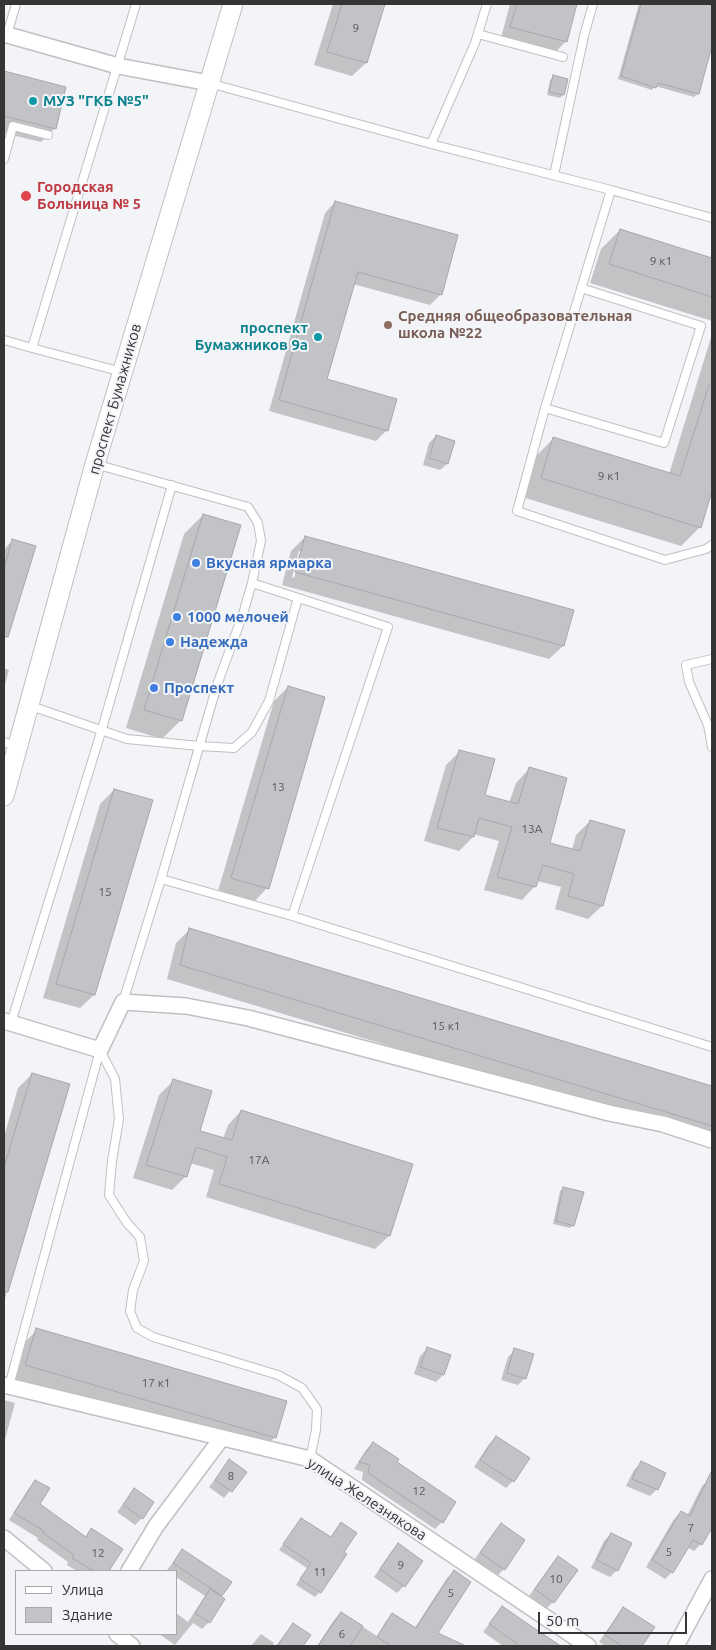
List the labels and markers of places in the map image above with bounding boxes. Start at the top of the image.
place label: МУЗ "ГКБ №5" [43,92,149,110]
marker: МУЗ "ГКБ №5" [27,95,39,107]
place label: Городская Больница № 5 [37,178,141,213]
marker: Городская Больница № 5 [19,189,33,203]
place label: Средняя общеобразовательная школа №22 [398,307,632,342]
place label: проспект Бумажников 9а [195,319,308,354]
marker: Средняя общеобразовательная школа №22 [382,319,394,331]
marker: проспект Бумажников 9а [312,331,324,343]
place label: Вкусная ярмарка [206,554,332,572]
marker: Вкусная ярмарка [190,557,202,569]
place label: 1000 мелочей [187,608,289,626]
marker: 1000 мелочей [171,611,183,623]
place label: Надежда [180,633,248,651]
marker: Надежда [164,636,176,648]
place label: Проспект [164,679,234,697]
marker: Проспект [148,682,160,694]

